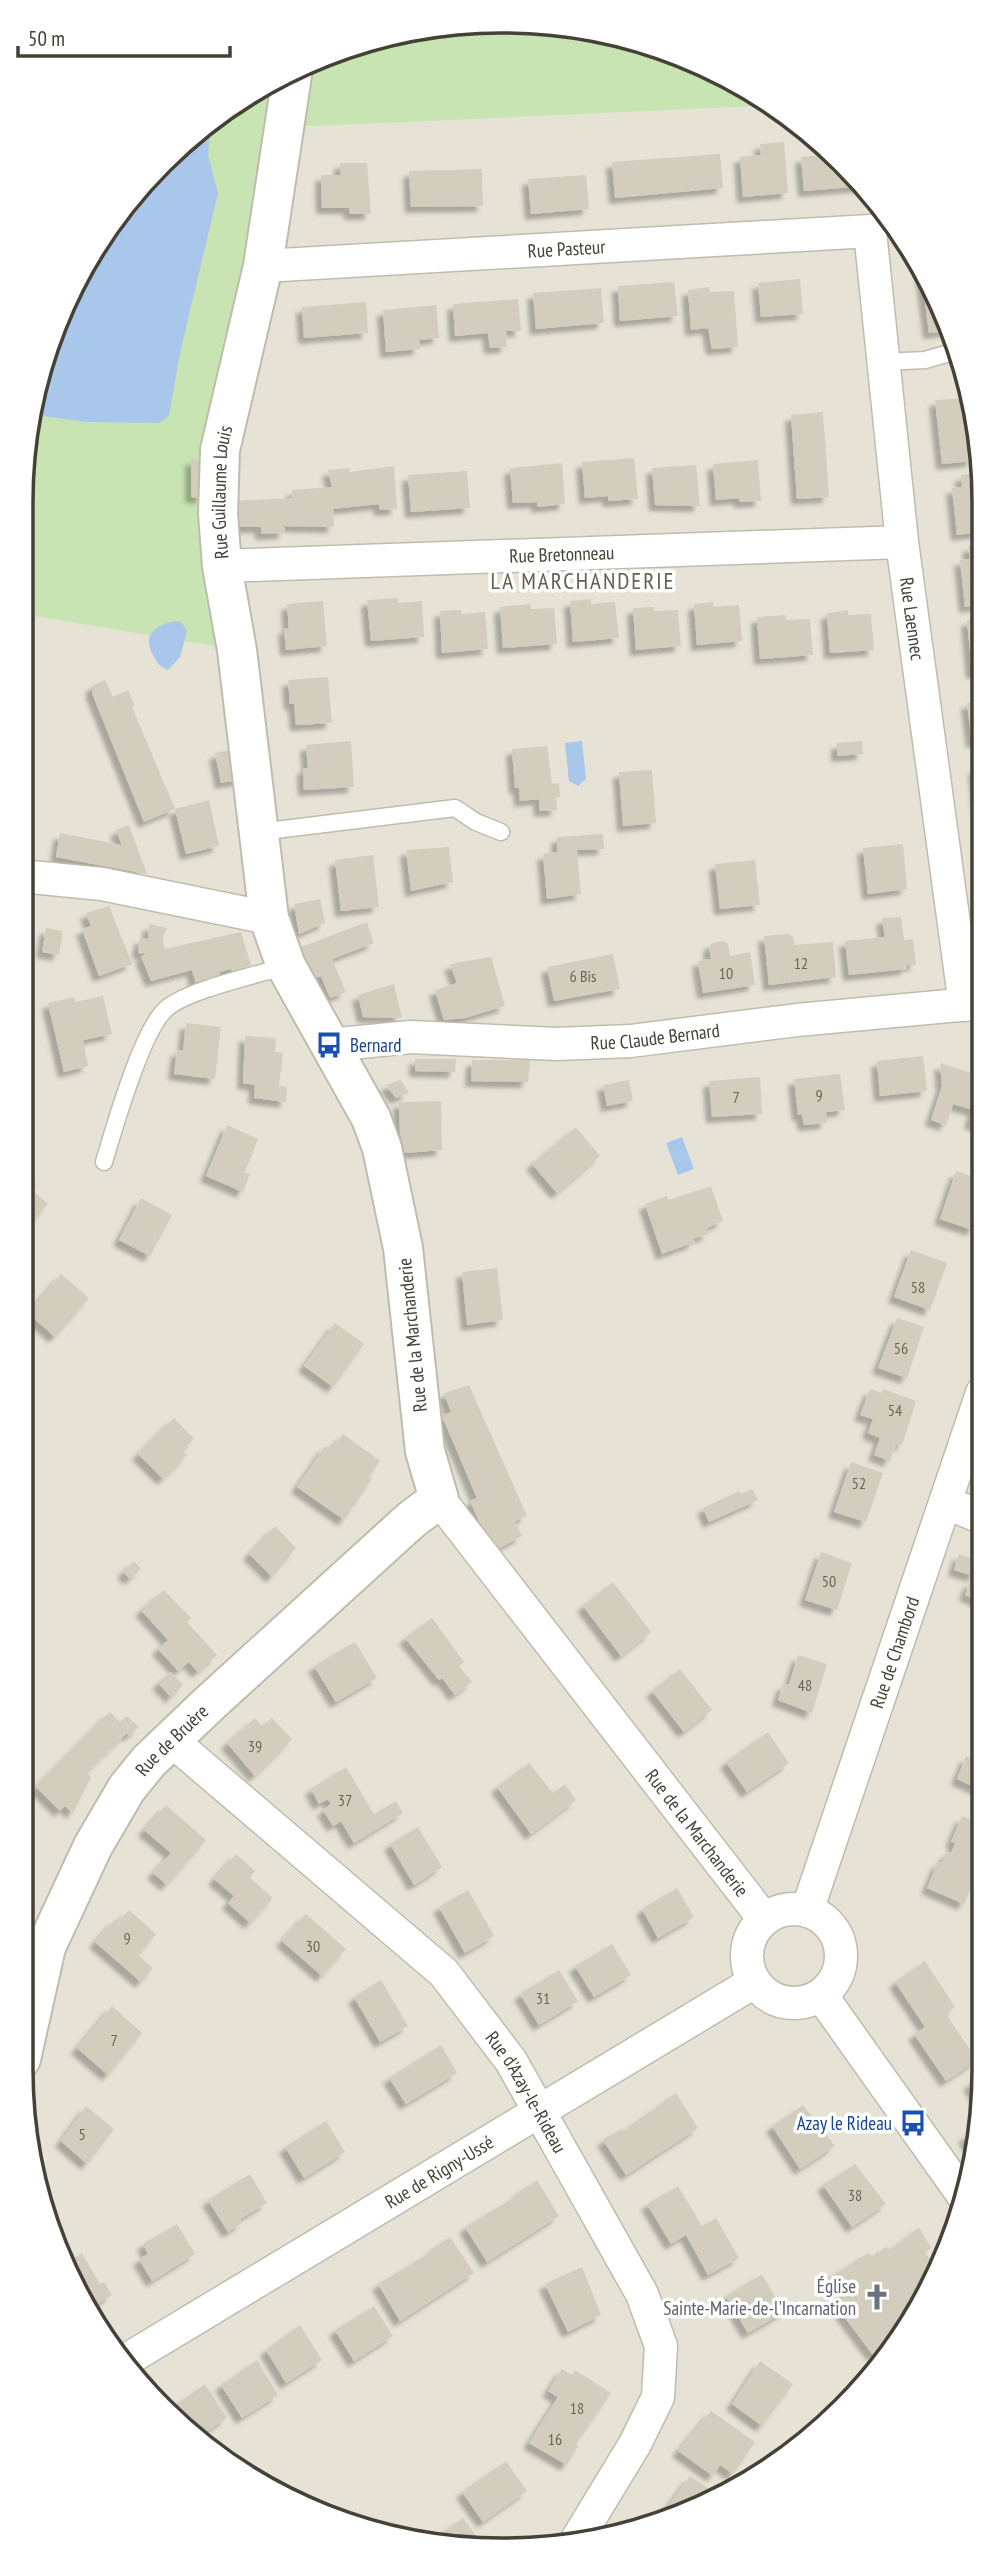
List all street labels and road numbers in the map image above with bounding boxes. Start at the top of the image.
street label: Rue Pasteur [527,234,607,263]
street label: Rue Guillaume Louis [206,423,237,560]
street label: Rue Bretonneau [509,540,615,568]
street label: Rue Laennec [895,576,930,662]
street label: Rue Claude Bernard [590,1018,721,1055]
street label: Rue de la Marchanderie [392,1257,432,1413]
street label: Rue de Chambord [864,1593,924,1711]
street label: Rue de Bruère [130,1699,213,1781]
street label: Rue de la Marchanderie [640,1764,754,1901]
street label: Rue d'Azay-le-Rideau [481,2026,572,2157]
street label: Rue de Rigny-Ussé [380,2130,498,2214]

